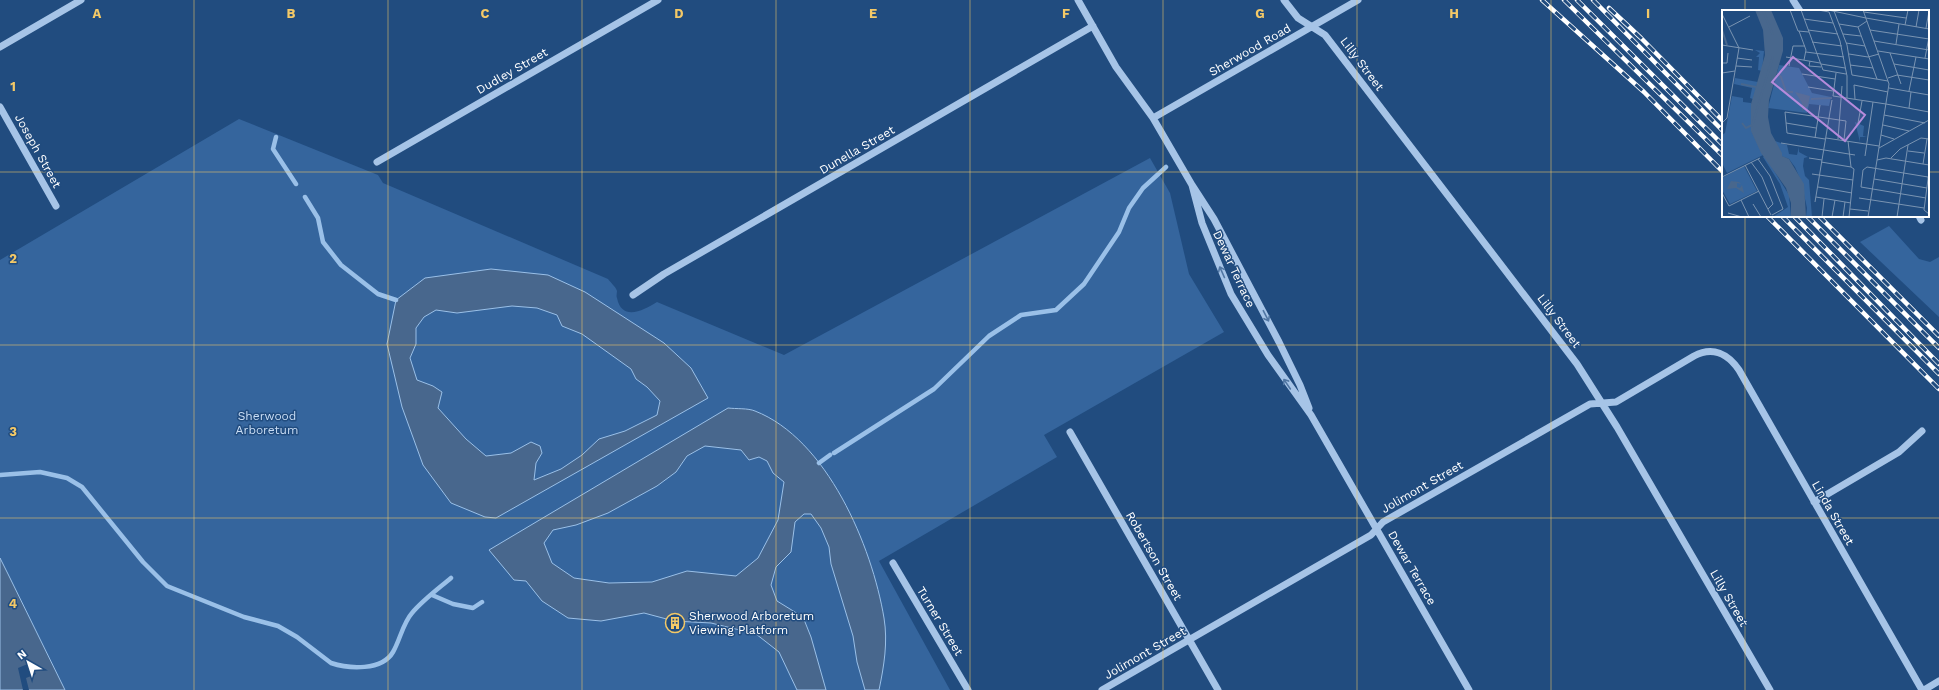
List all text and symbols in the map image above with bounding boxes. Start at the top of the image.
text: A [93,6,102,21]
text: B [287,6,296,21]
text: C [481,6,490,21]
text: D [674,6,684,21]
text: E [869,6,877,21]
text: F [1062,6,1070,21]
text: G [1255,6,1265,21]
text: H [1449,6,1459,21]
text: I [1646,6,1650,21]
inset map [1722,10,1929,217]
street label: Sherwood Road [1207,21,1293,79]
street label: Lilly Street [1337,34,1387,94]
street label: Dudley Street [474,45,550,97]
text: 1 [10,79,16,94]
street label: Joseph Street [12,112,64,190]
street label: Dunella Street [817,123,897,177]
street label: Dewar Terrace [1210,228,1258,310]
text: 2 [9,251,17,266]
one-way arrow [1218,266,1225,278]
street label: Lilly Street [1534,291,1584,351]
one-way arrow [1263,310,1270,322]
one-way arrow [1283,378,1291,390]
park label: Sherwood Arboretum [236,409,298,437]
text: 3 [9,424,17,439]
street label: Jolimont Street [1379,458,1465,516]
street label: Linda Street [1809,478,1857,548]
street label: Robertson Street [1123,509,1185,603]
street label: Dewar Terrace [1385,528,1439,608]
street label: Lilly Street [1707,567,1751,629]
street label: Turner Street [914,584,966,658]
text: 4 [9,596,18,611]
place label: Sherwood Arboretum Viewing Platform [689,609,814,637]
building icon: Sherwood Arboretum Viewing Platform [664,612,686,634]
street label: Jolimont Street [1102,624,1188,682]
north arrow [8,642,48,682]
text: N [15,647,29,662]

